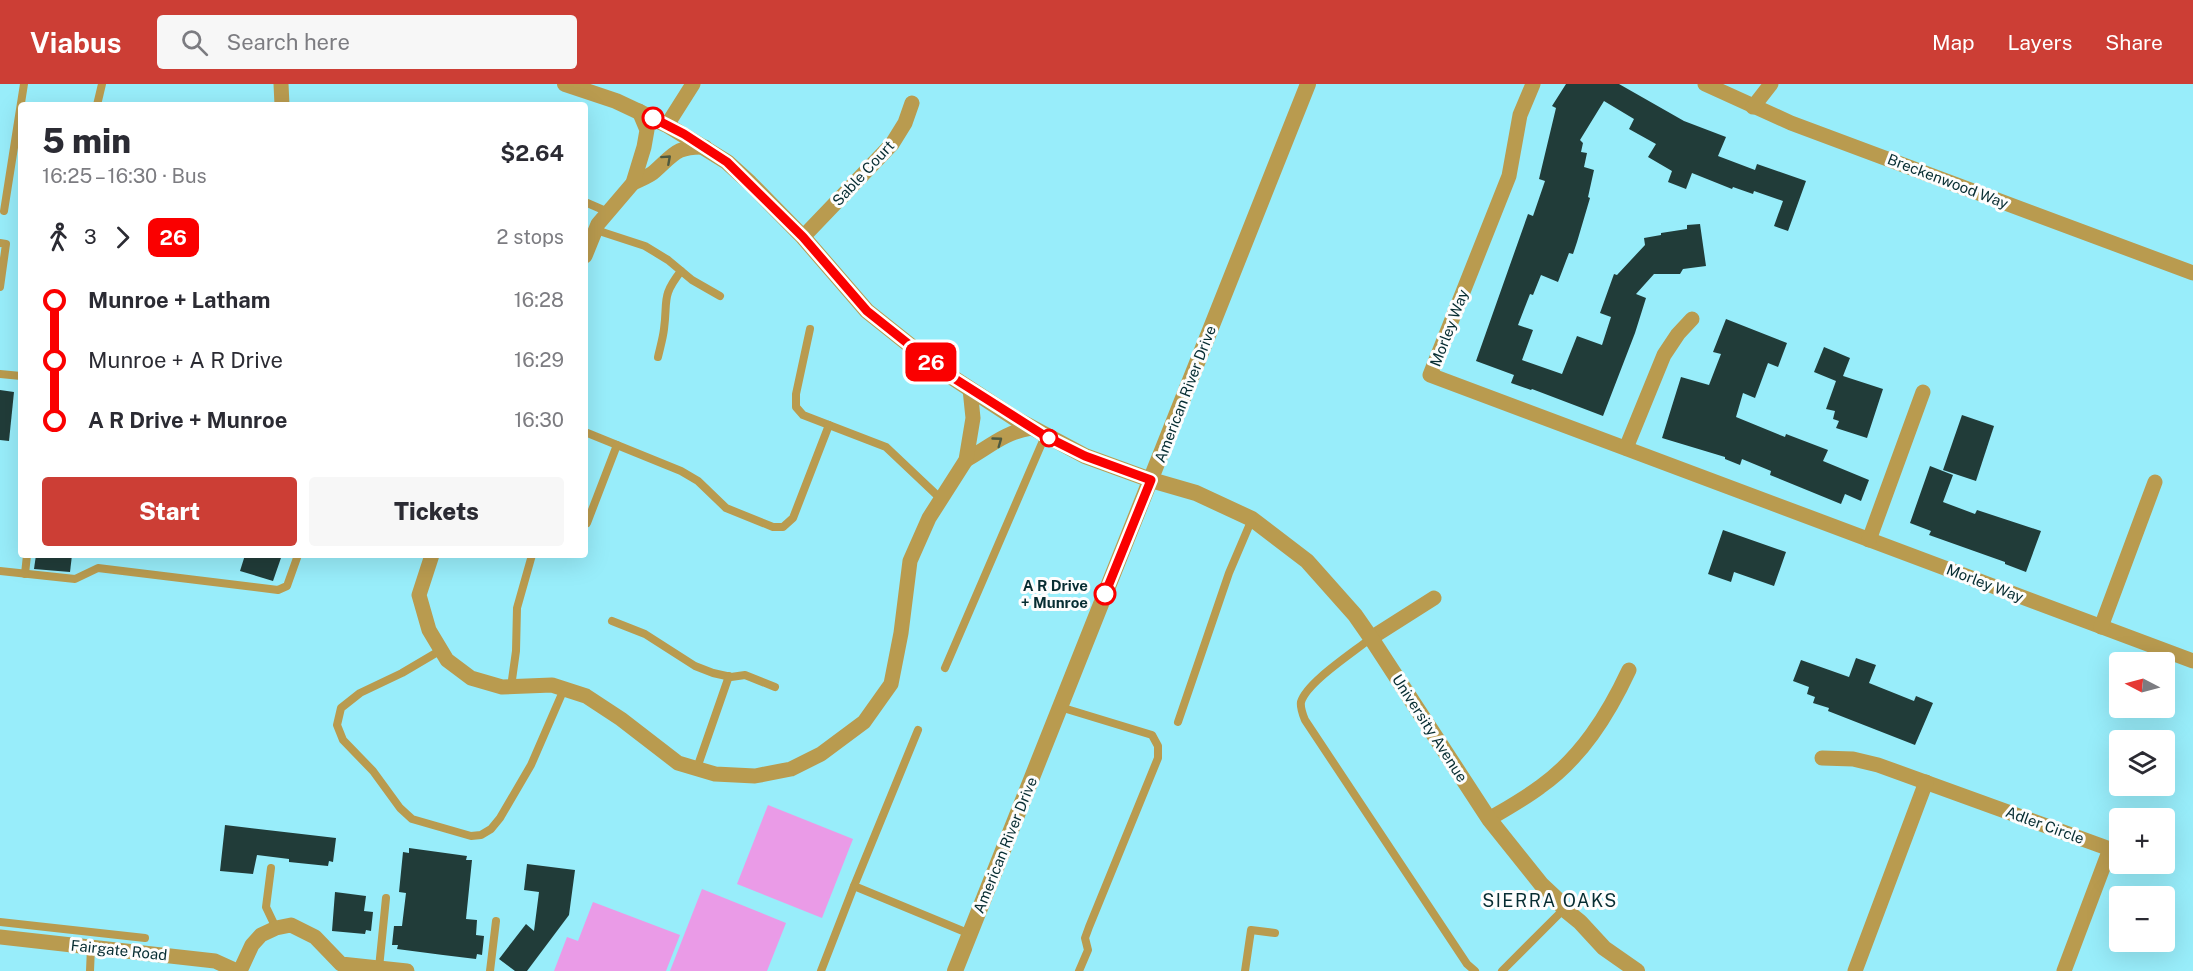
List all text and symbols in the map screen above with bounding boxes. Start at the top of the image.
search box [157,15,577,69]
text: Viabus [30,26,121,59]
icon: search [178,26,211,59]
text: Search here [226,29,350,55]
text: Map [1932,30,1975,55]
text: Layers [2008,30,2072,55]
text: Share [2105,30,2163,55]
unlabelled marker [642,107,664,129]
text: 5 min [42,122,131,160]
street label: Sable Court [829,137,897,209]
text: $2.64 [500,140,564,166]
street label: Breckenwood Way [1885,150,2011,212]
one-way arrow [660,155,671,166]
text: 16:25 – 16:30 · Bus [42,164,207,188]
icon: walk [42,221,75,254]
icon: forward [106,221,139,254]
text: 3 [84,225,97,249]
text: 26 [160,225,187,250]
text: 2 stops [497,225,564,249]
text: Munroe + Latham [88,287,270,313]
street label: Morley Way [1427,287,1471,369]
text: 16:28 [514,288,564,312]
street label: American River Drive [1151,323,1219,465]
line badge: 26 [904,342,958,382]
text: Munroe + A R Drive [88,347,283,373]
text: 16:29 [514,348,564,372]
text: 26 [917,350,945,375]
text: A R Drive + Munroe [88,407,287,433]
text: 16:30 [514,408,564,432]
unlabelled marker [1040,429,1058,447]
one-way arrow [991,437,1002,448]
button: Start [42,477,297,546]
button: Tickets [309,477,564,546]
street label: Morley Way [1944,561,2026,605]
place label: A R Drive + Munroe [1021,577,1088,611]
marker: A R Drive + Munroe [1094,583,1116,605]
north arrow [2109,652,2175,718]
map controls [2109,652,2175,952]
street label: University Avenue [1389,671,1471,785]
button: layers [2109,730,2175,796]
street label: American River Drive [970,774,1040,916]
street label: Adler Circle [2003,803,2087,847]
button: + [2109,808,2175,874]
button: − [2109,886,2175,952]
district label: SIERRA OAKS [1482,890,1618,911]
street label: Fairgate Road [70,936,168,964]

